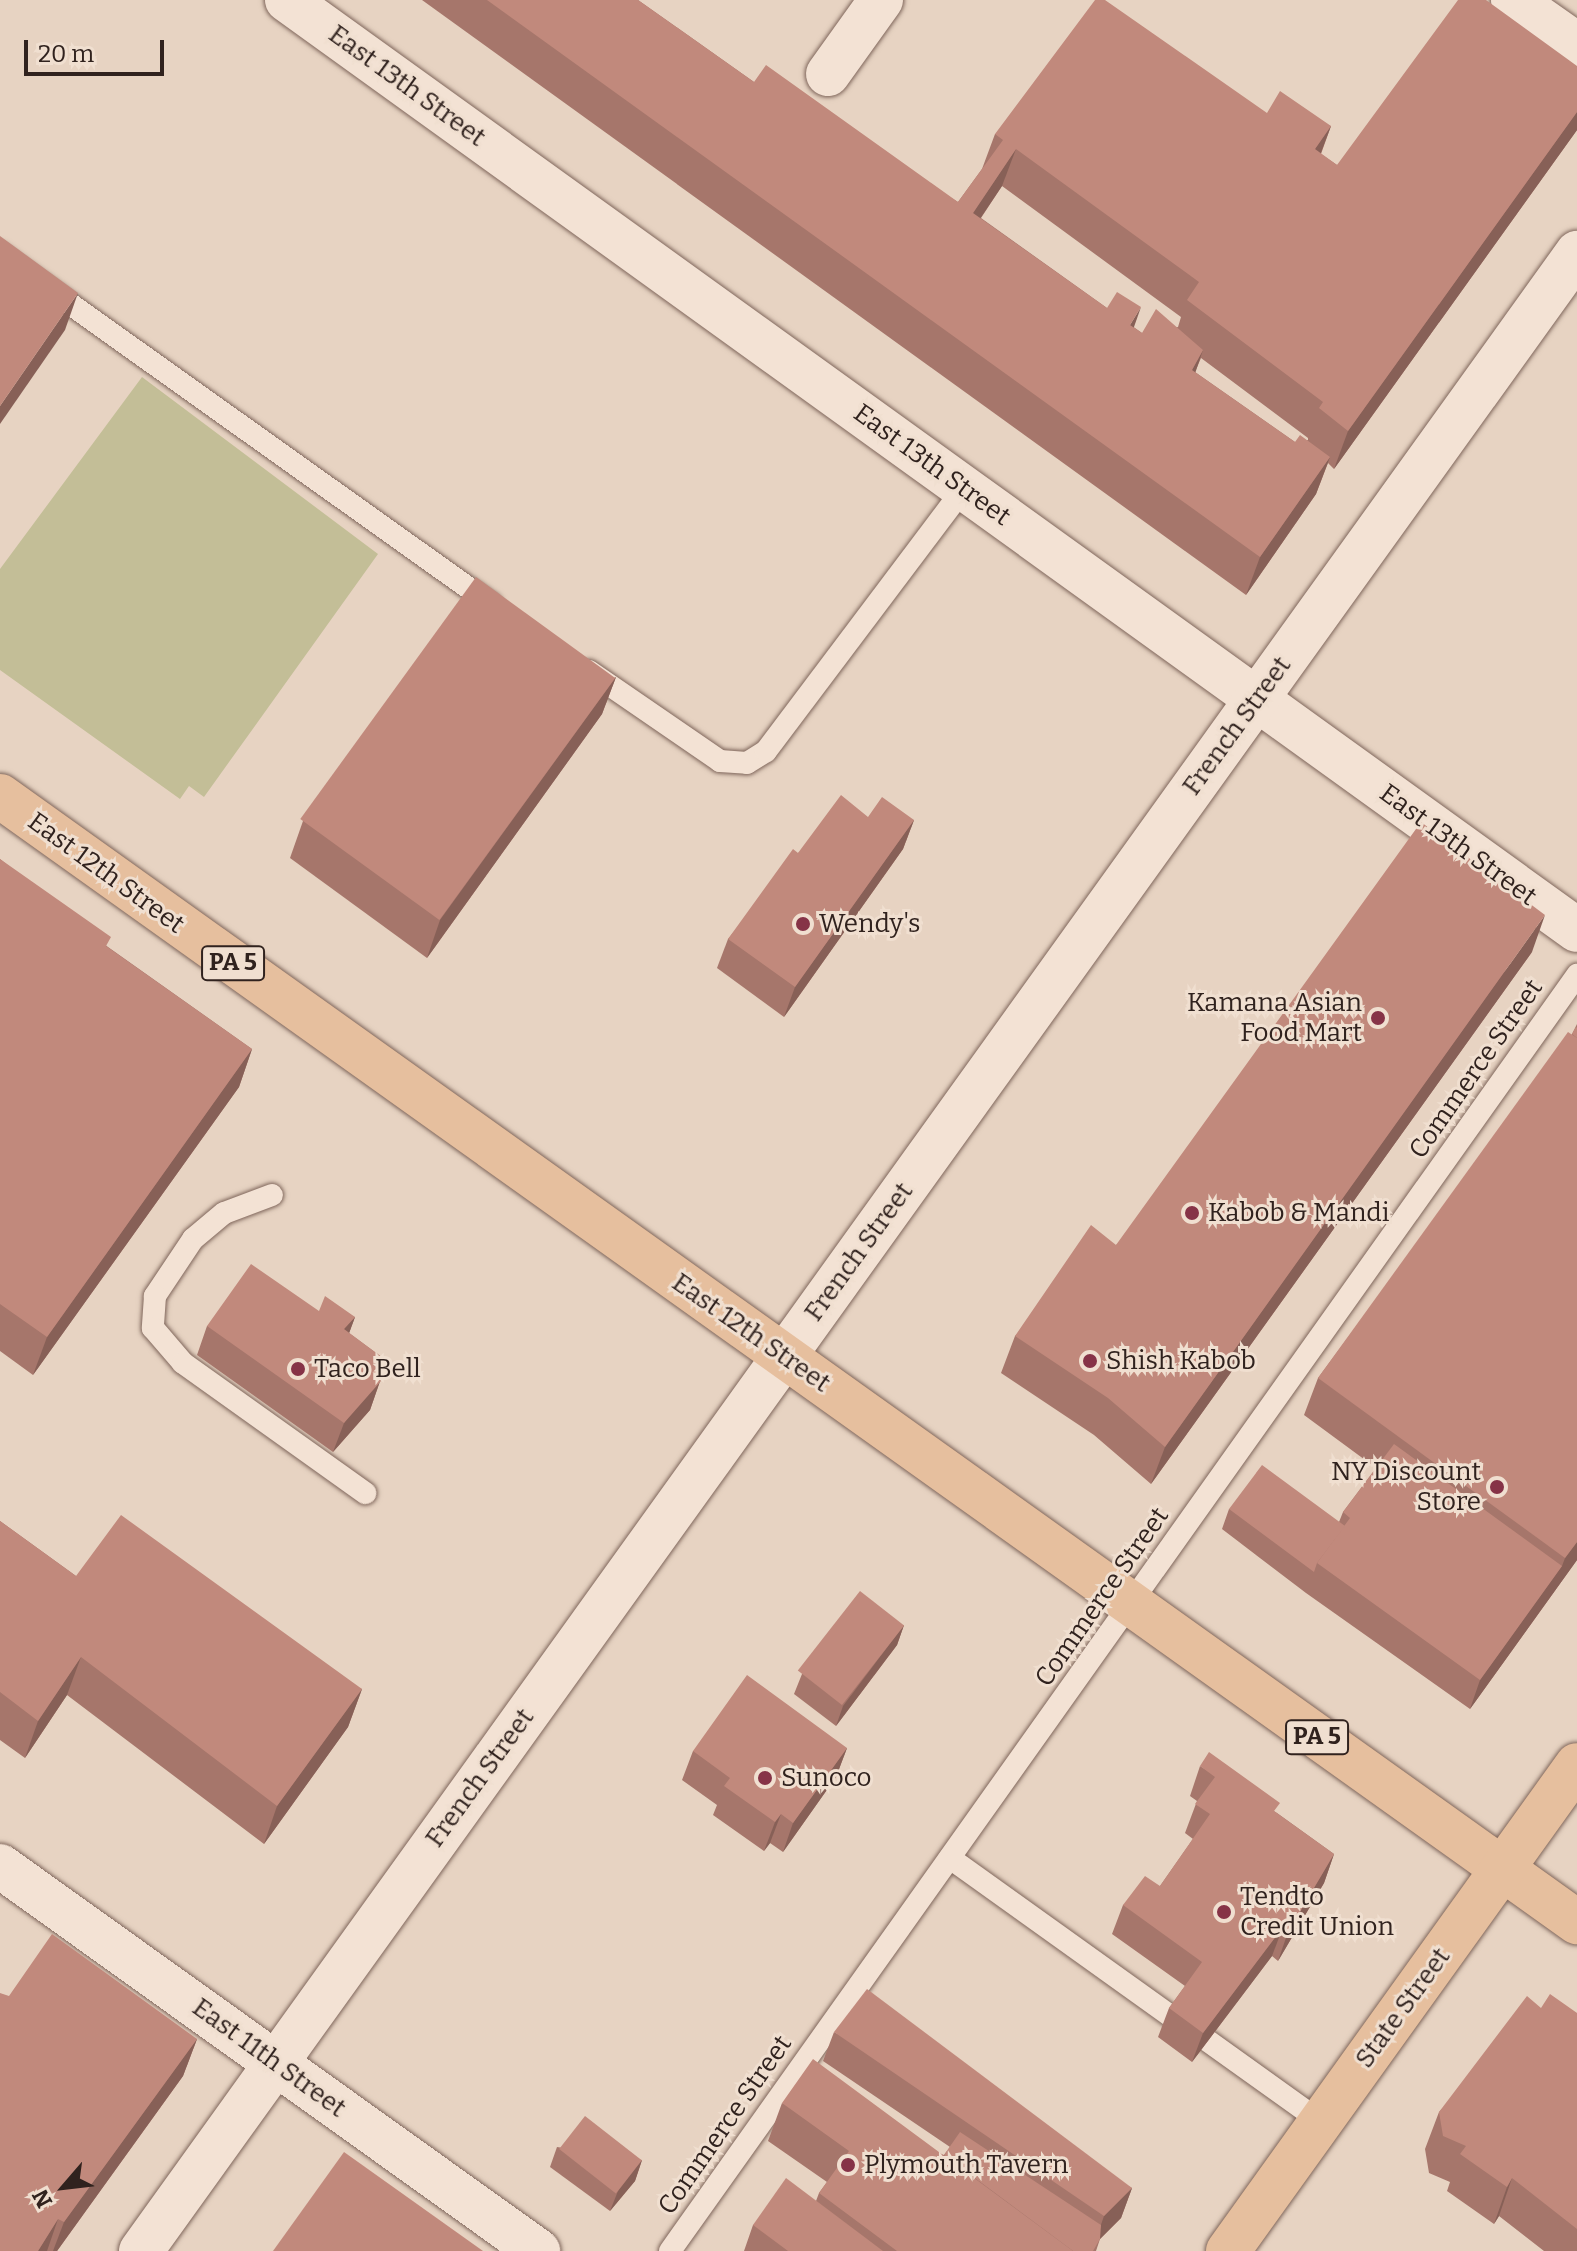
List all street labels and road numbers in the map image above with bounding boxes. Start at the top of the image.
street label: East 13th Street [323,19,491,153]
street label: East 13th Street [848,398,1016,532]
street label: French Street [1176,651,1298,801]
street label: East 13th Street [1374,778,1542,912]
street label: East 12th Street [22,806,190,940]
road number: PA 5 [201,943,265,983]
street label: Commerce Street [1403,973,1549,1165]
street label: French Street [798,1177,920,1327]
street label: East 12th Street [666,1267,836,1399]
street label: Commerce Street [1029,1501,1175,1693]
street label: French Street [419,1703,541,1853]
road number: PA 5 [1285,1717,1349,1757]
street label: State Street [1349,1942,1457,2074]
street label: East 11th Street [186,1992,352,2124]
street label: Commerce Street [652,2029,798,2221]

